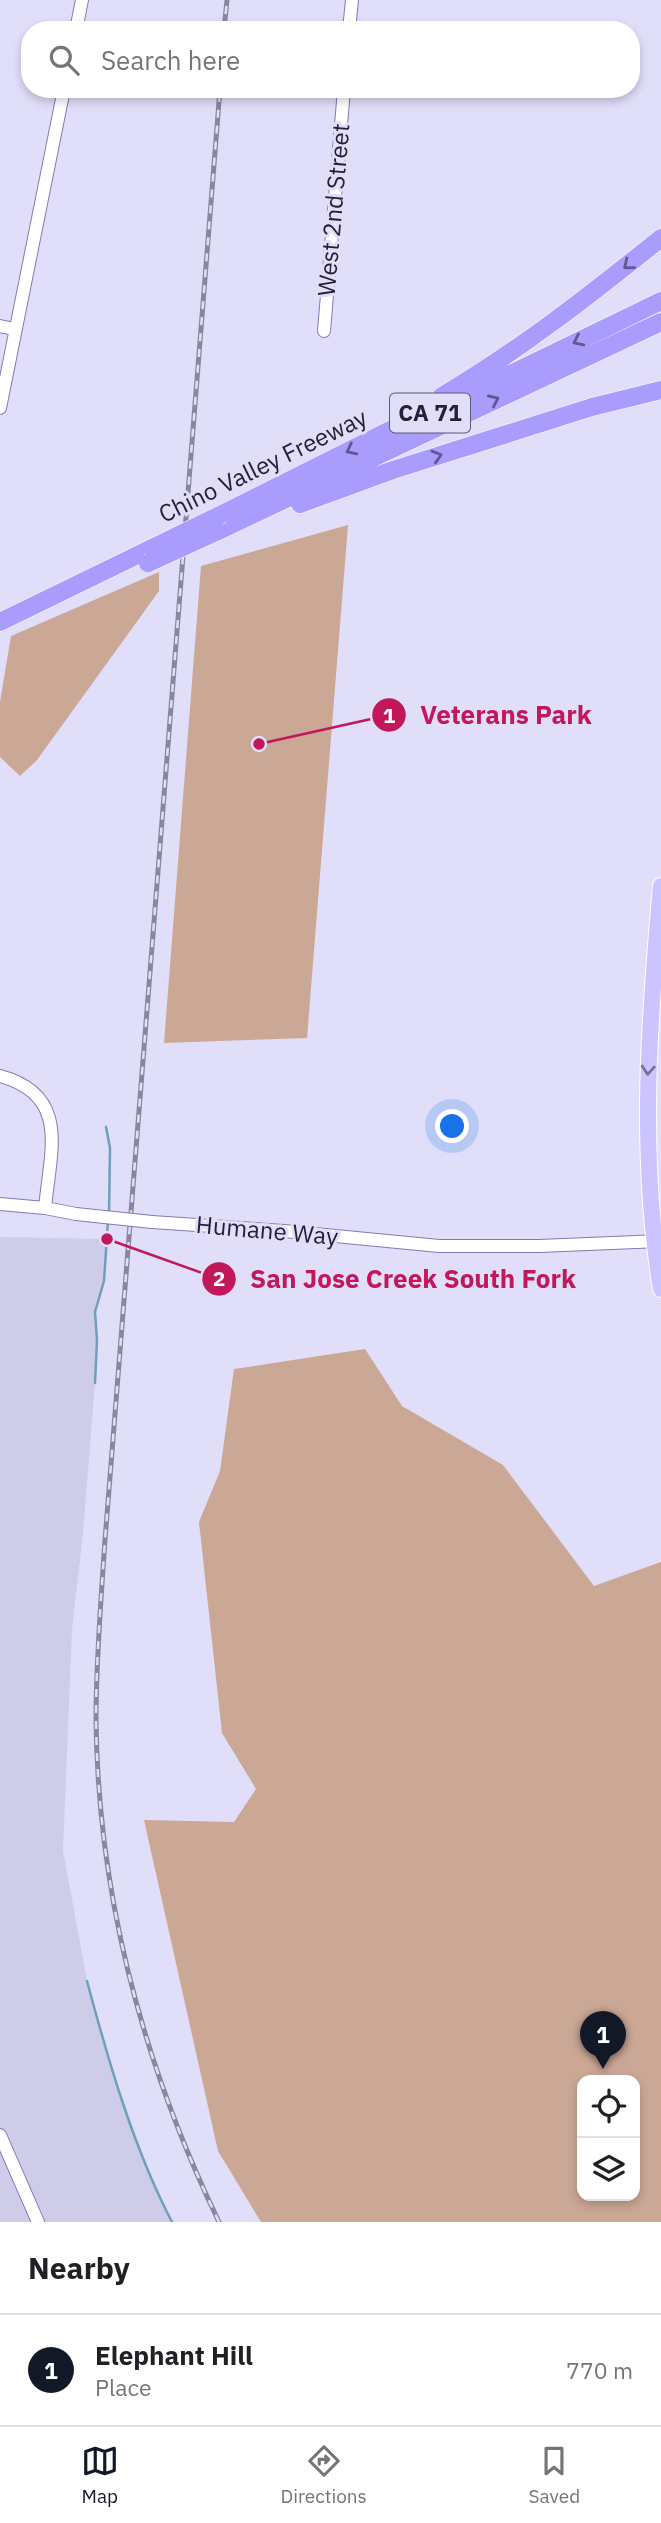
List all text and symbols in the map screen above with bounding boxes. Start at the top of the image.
search box [21,21,640,98]
icon: search [45,41,83,79]
text: Search here [101,43,240,77]
street label: West 2nd Street [310,122,356,298]
one-way arrow [624,256,636,269]
one-way arrow [573,333,585,347]
road number: CA 71 [390,394,470,432]
one-way arrow [487,395,499,409]
street label: Chino Valley Freeway [153,401,372,530]
one-way arrow [346,442,358,455]
one-way arrow [431,450,443,465]
callout: Veterans Park [371,692,606,739]
text: Veterans Park [420,697,592,731]
text: 1 [383,701,396,729]
one-way arrow [641,1065,656,1076]
your location [435,1109,469,1143]
street label: Humane Way [195,1208,340,1252]
callout: San Jose Creek South Fork [201,1255,590,1302]
text: San Jose Creek South Fork [250,1261,576,1295]
text: 2 [213,1264,225,1292]
pin: 1 [580,2011,626,2069]
map controls [577,2075,640,2201]
button: locate [577,2075,640,2138]
button: layers [577,2138,640,2201]
text: Nearby [28,2248,130,2287]
text: Elephant Hill [95,2338,253,2372]
text: 1 [44,2355,58,2385]
text: 770 m [566,2355,633,2385]
text: Place [95,2372,152,2402]
tab: Map [81,2442,119,2508]
tab: Directions [280,2442,367,2508]
tab: Saved [529,2442,580,2508]

